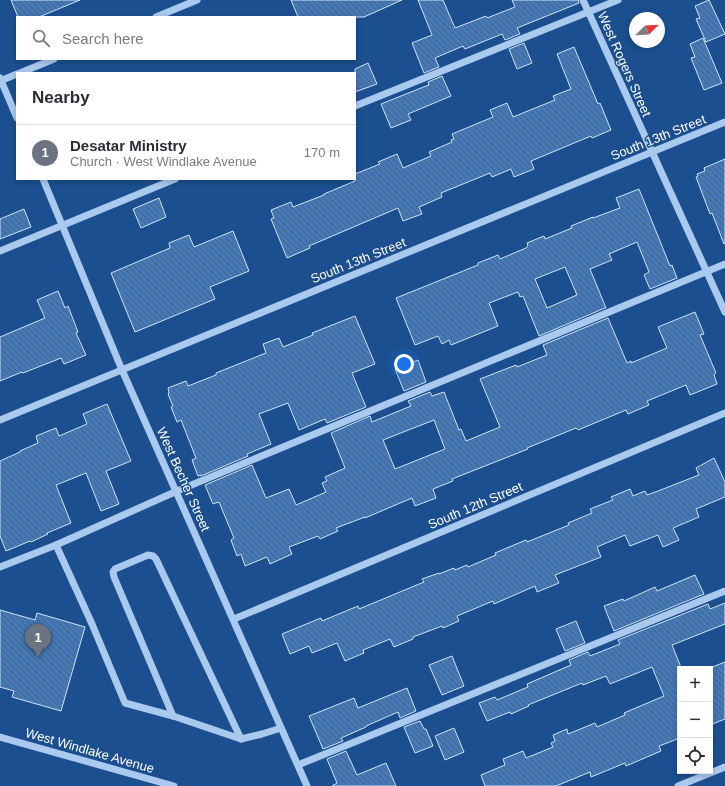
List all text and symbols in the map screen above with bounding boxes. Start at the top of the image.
street label: West Rogers Street [595,9,655,119]
north arrow [629,12,665,48]
search box [16,16,356,60]
icon: search [30,27,52,49]
text: Search here [62,30,144,47]
text: Nearby [32,88,90,107]
street label: South 13th Street [608,111,708,163]
text: Desatar Ministry [70,137,187,154]
text: 1 [41,145,49,160]
text: 170 m [304,145,340,160]
text: Church · West Windlake Avenue [70,154,257,169]
street label: South 13th Street [308,234,408,286]
your location [394,354,414,374]
street label: West Becher Street [154,425,213,534]
street label: South 12th Street [426,479,525,532]
pin: 1 [25,624,51,657]
map controls [677,666,713,774]
button: + [677,666,713,702]
button: − [677,702,713,738]
street label: West Windlake Avenue [24,725,156,776]
button: locate [677,738,713,774]

